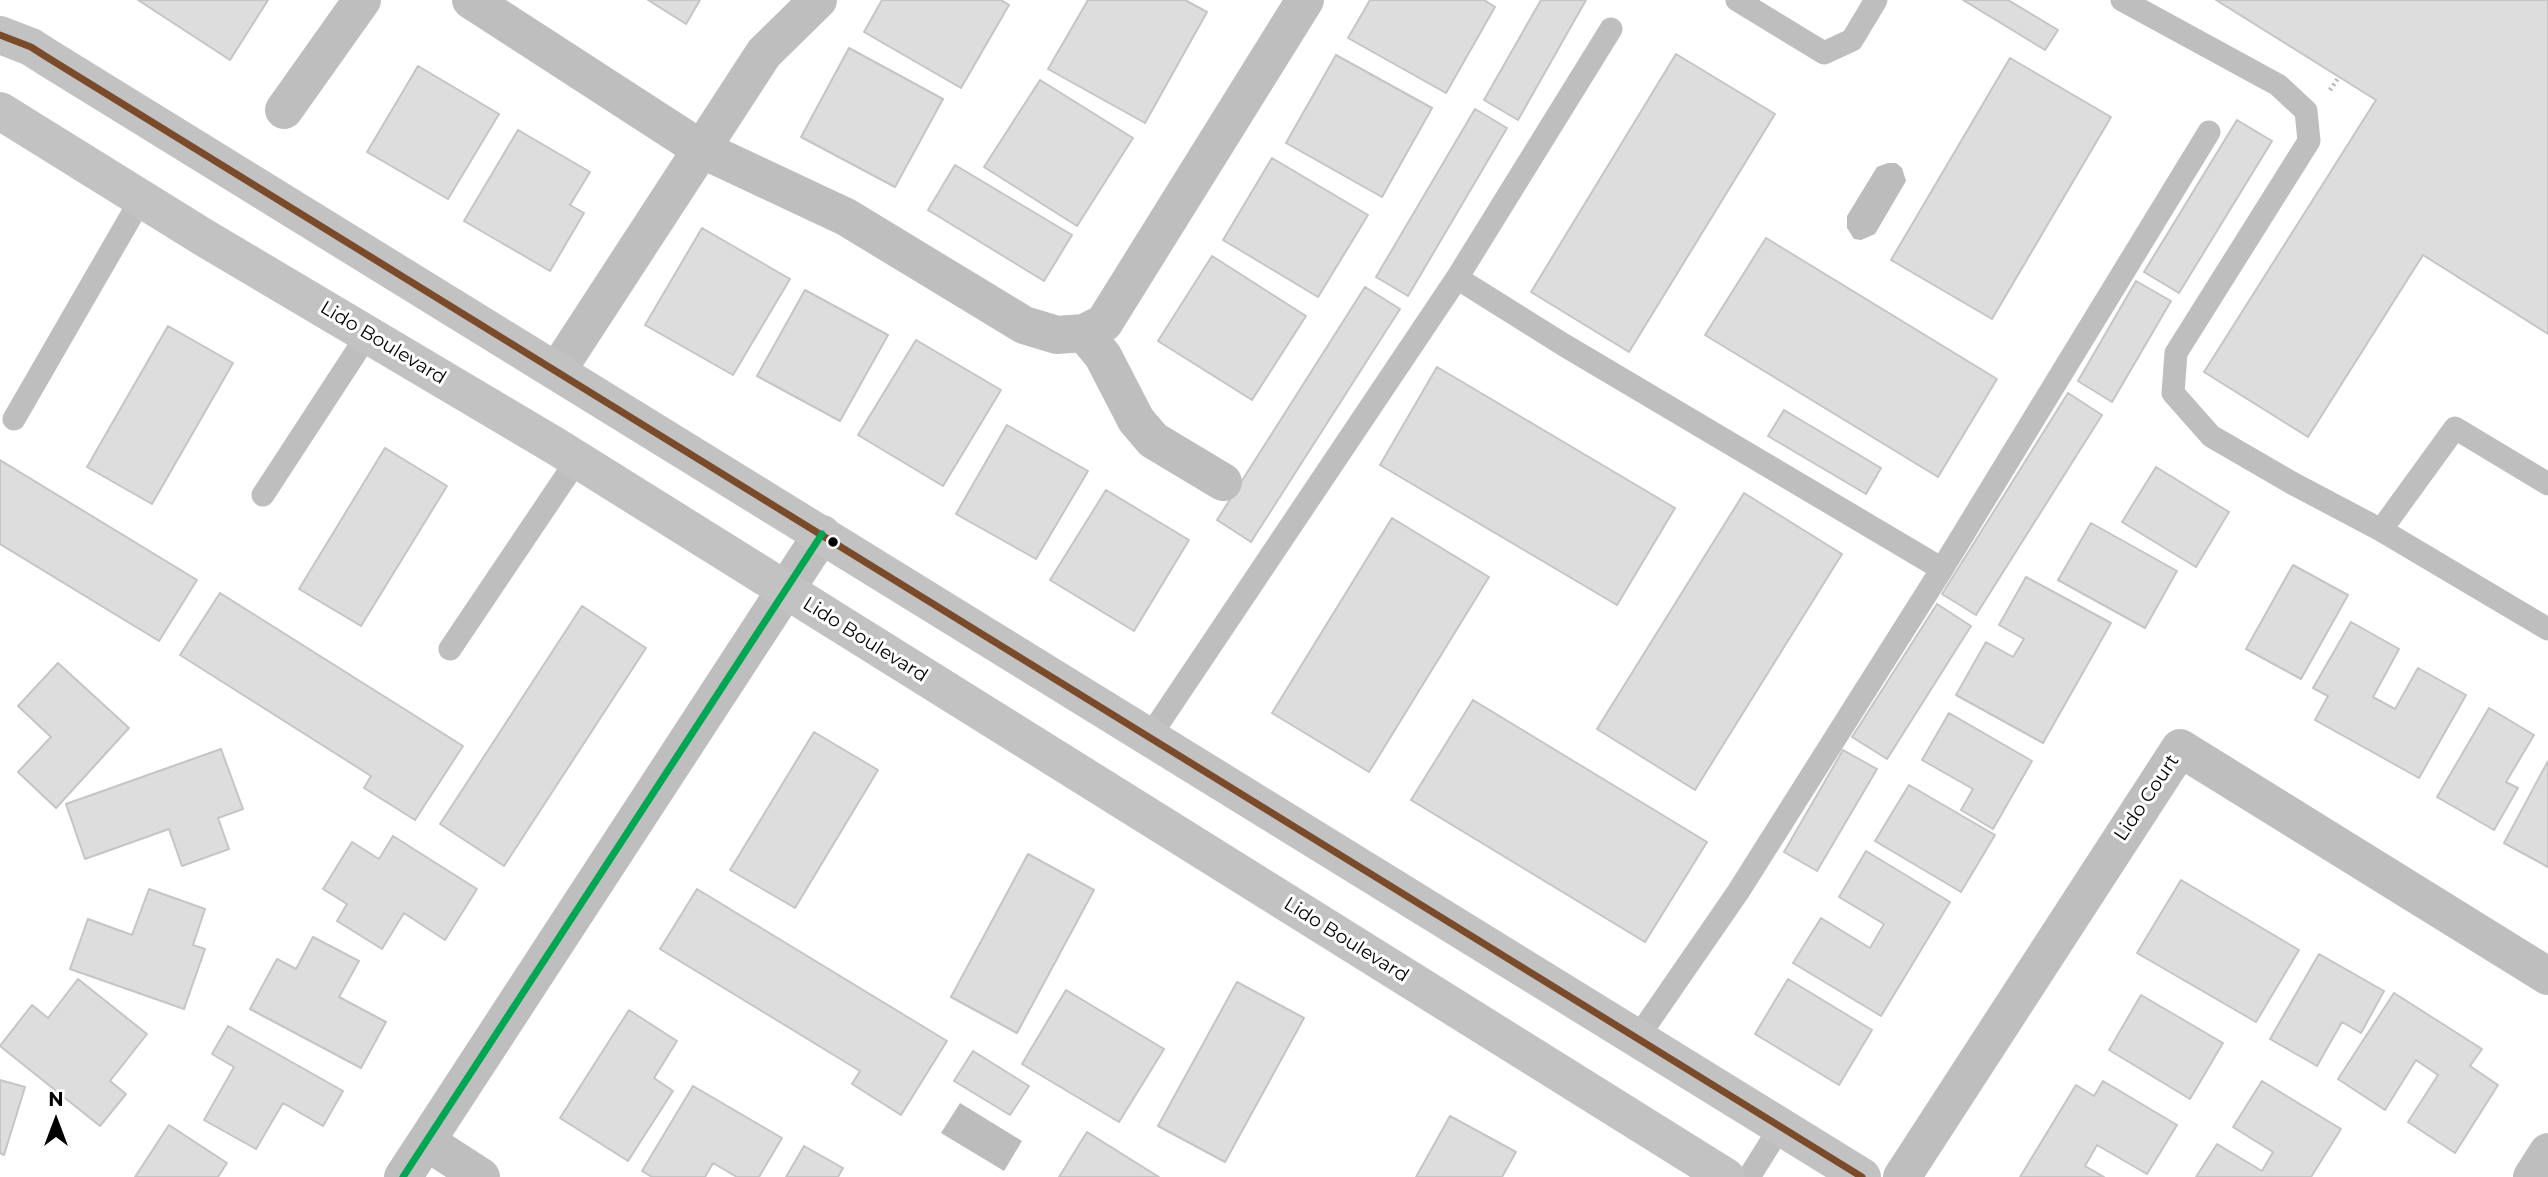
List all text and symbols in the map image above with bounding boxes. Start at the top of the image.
street label: Lido Boulevard [316,296,450,390]
unlabelled marker [826,535,840,549]
street label: Lido Boulevard [798,592,932,688]
street label: Lido Court [2110,750,2184,846]
street label: Lido Boulevard [1279,892,1413,988]
north arrow [21,1086,91,1156]
text: N [48,1088,64,1111]

